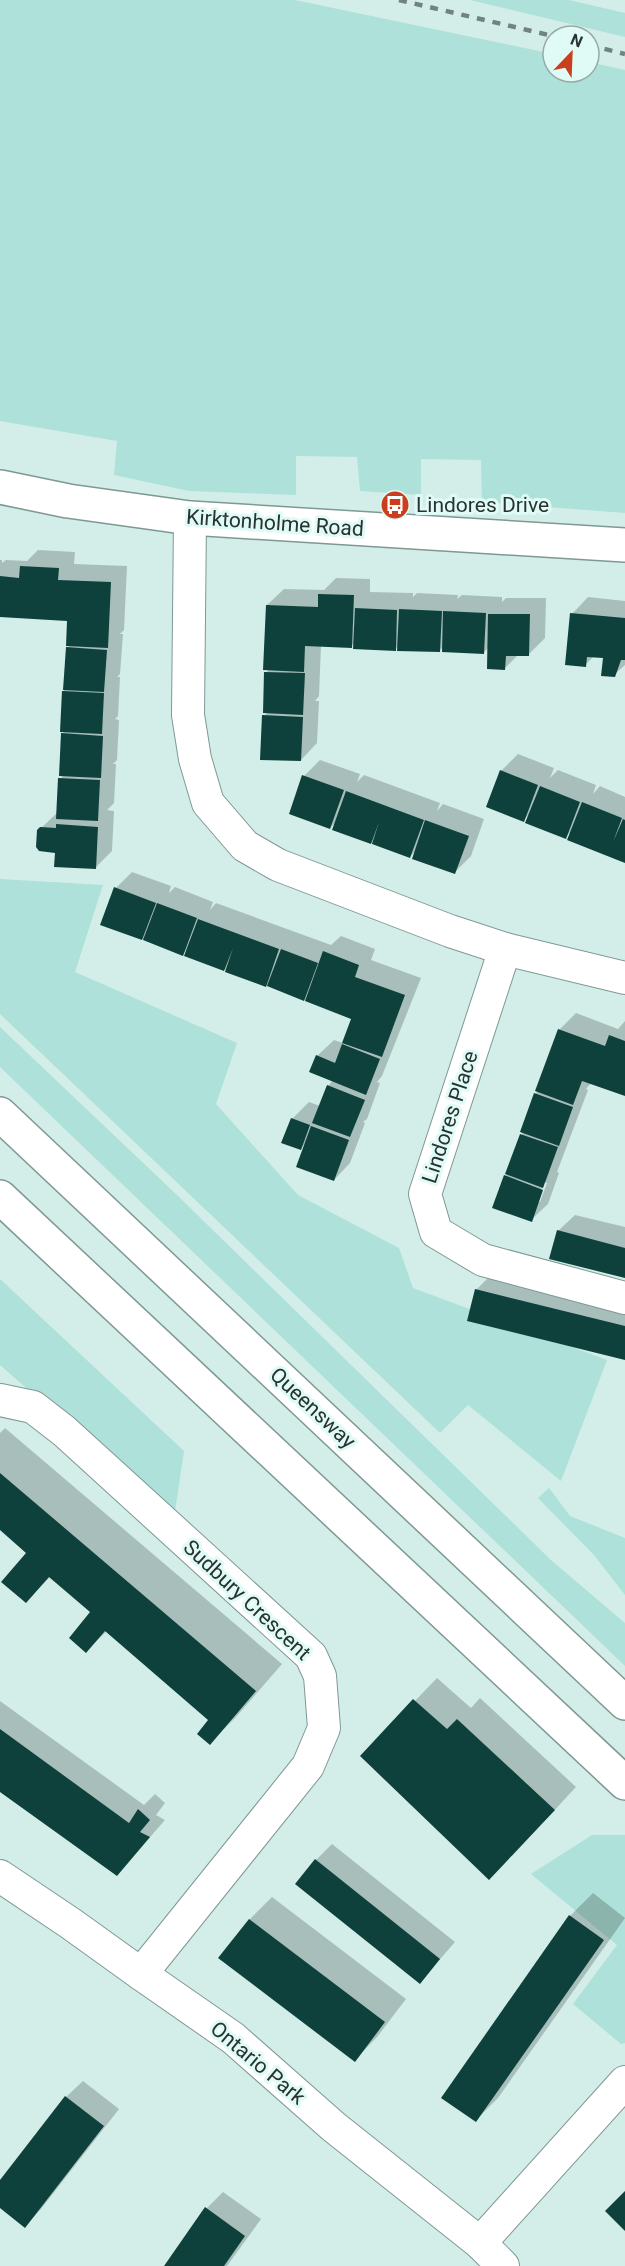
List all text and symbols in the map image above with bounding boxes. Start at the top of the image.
north arrow [541,24,601,84]
text: N [568,30,586,52]
bus stop icon: Lindores Drive [379,489,411,521]
place label: Lindores Drive [416,493,549,517]
street label: Kirktonholme Road [185,505,365,541]
street label: Lindores Place [417,1048,483,1186]
street label: Queensway [265,1362,361,1454]
street label: Sudbury Crescent [179,1535,316,1665]
street label: Ontario Park [206,2017,310,2110]

